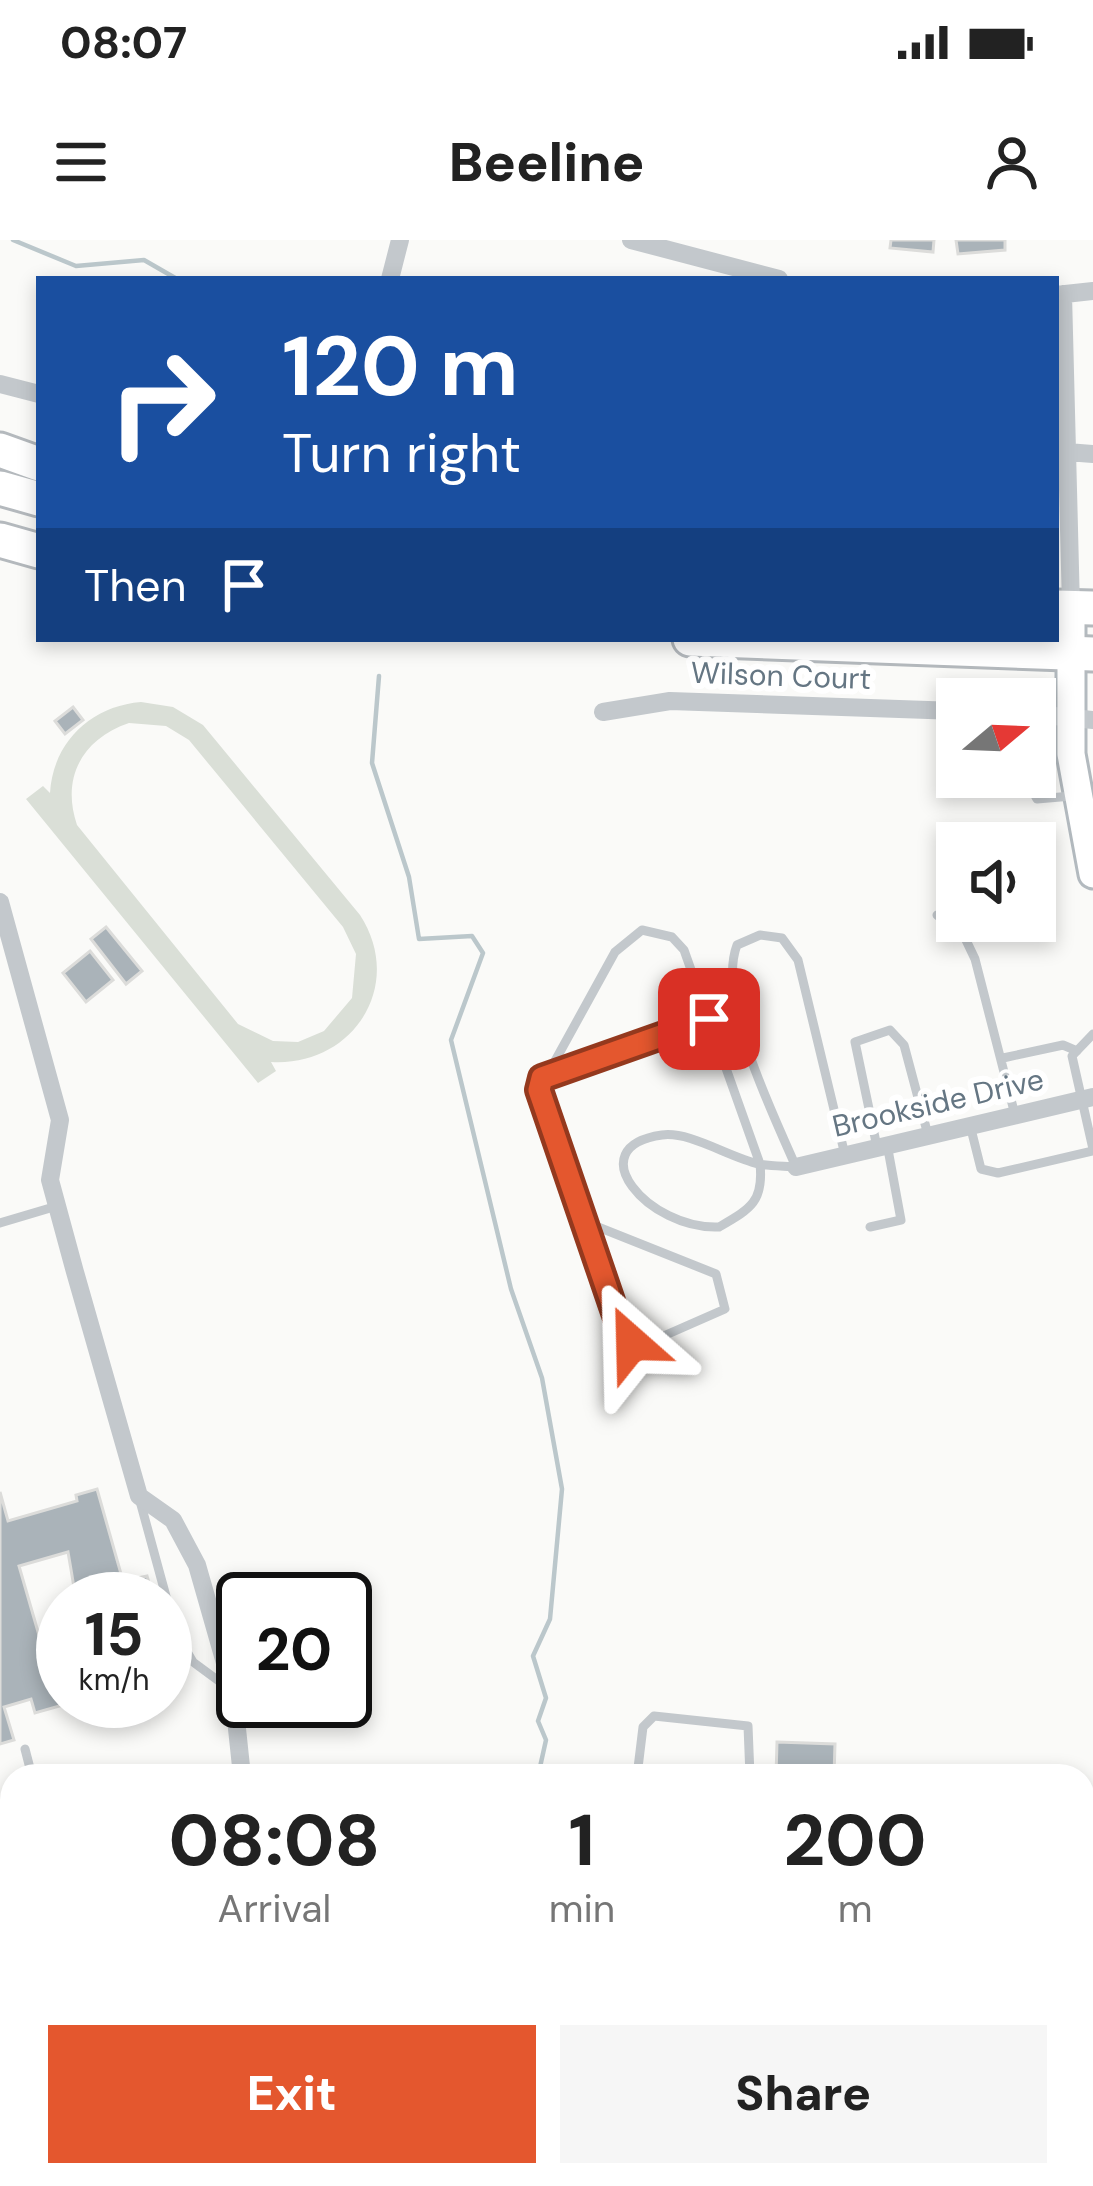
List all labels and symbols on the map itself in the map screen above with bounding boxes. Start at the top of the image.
street label: Wilson Court [690,653,872,698]
north arrow [936,678,1056,798]
pin [658,968,760,1070]
street label: Brookside Drive [828,1059,1047,1146]
position arrow [569,1280,695,1406]
speed limit sign: 20 [216,1572,372,1728]

